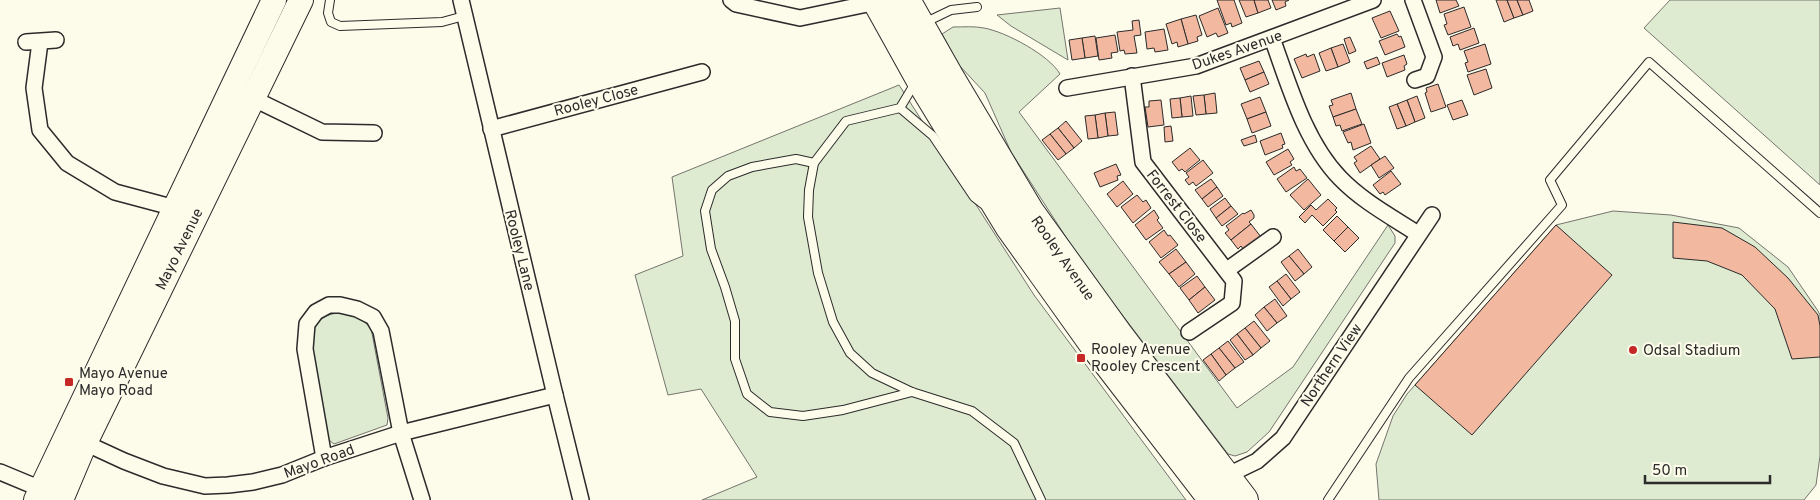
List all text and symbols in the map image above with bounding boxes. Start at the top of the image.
street label: Dukes Avenue [1190,27,1285,76]
street label: Rooley Close [552,81,641,122]
street label: Forrest Close [1141,167,1210,247]
street label: Mayo Avenue [152,206,208,294]
street label: Rooley Lane [499,208,538,293]
street label: Rooley Avenue [1026,213,1098,305]
street label: Northern View [1297,320,1367,411]
place label: Rooley Avenue Rooley Crescent [1091,341,1200,377]
place label: Odsal Stadium [1643,342,1740,361]
marker: Odsal Stadium [1627,344,1639,356]
marker: Rooley Avenue Rooley Crescent [1075,352,1087,364]
place label: Mayo Avenue Mayo Road [79,365,168,401]
marker: Mayo Avenue Mayo Road [63,376,75,388]
street label: Mayo Road [282,441,358,484]
scale bar [1645,452,1770,484]
text: 50 m [1652,462,1687,481]

